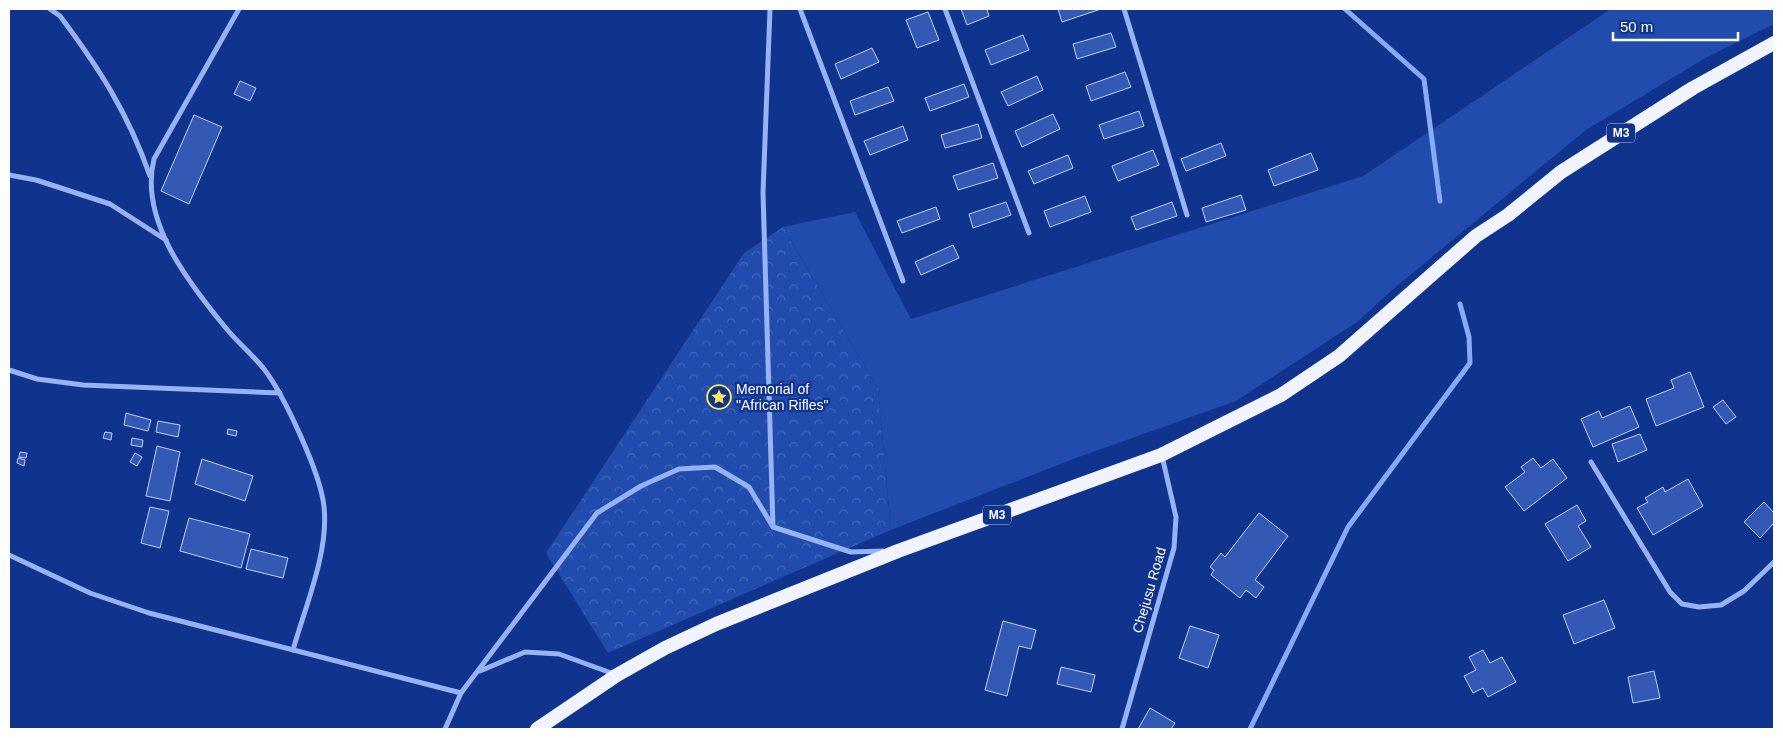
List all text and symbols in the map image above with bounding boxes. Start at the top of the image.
scale bar [1613,10,1738,42]
text: 50 m [1620,18,1653,35]
road number: M3 [1607,124,1635,142]
place label: Memorial of "African Rifles" [736,381,828,413]
place icon: Memorial of "African Rifles" [706,384,732,410]
road number: M3 [983,506,1011,524]
street label: Chejusu Road [1129,545,1169,635]

